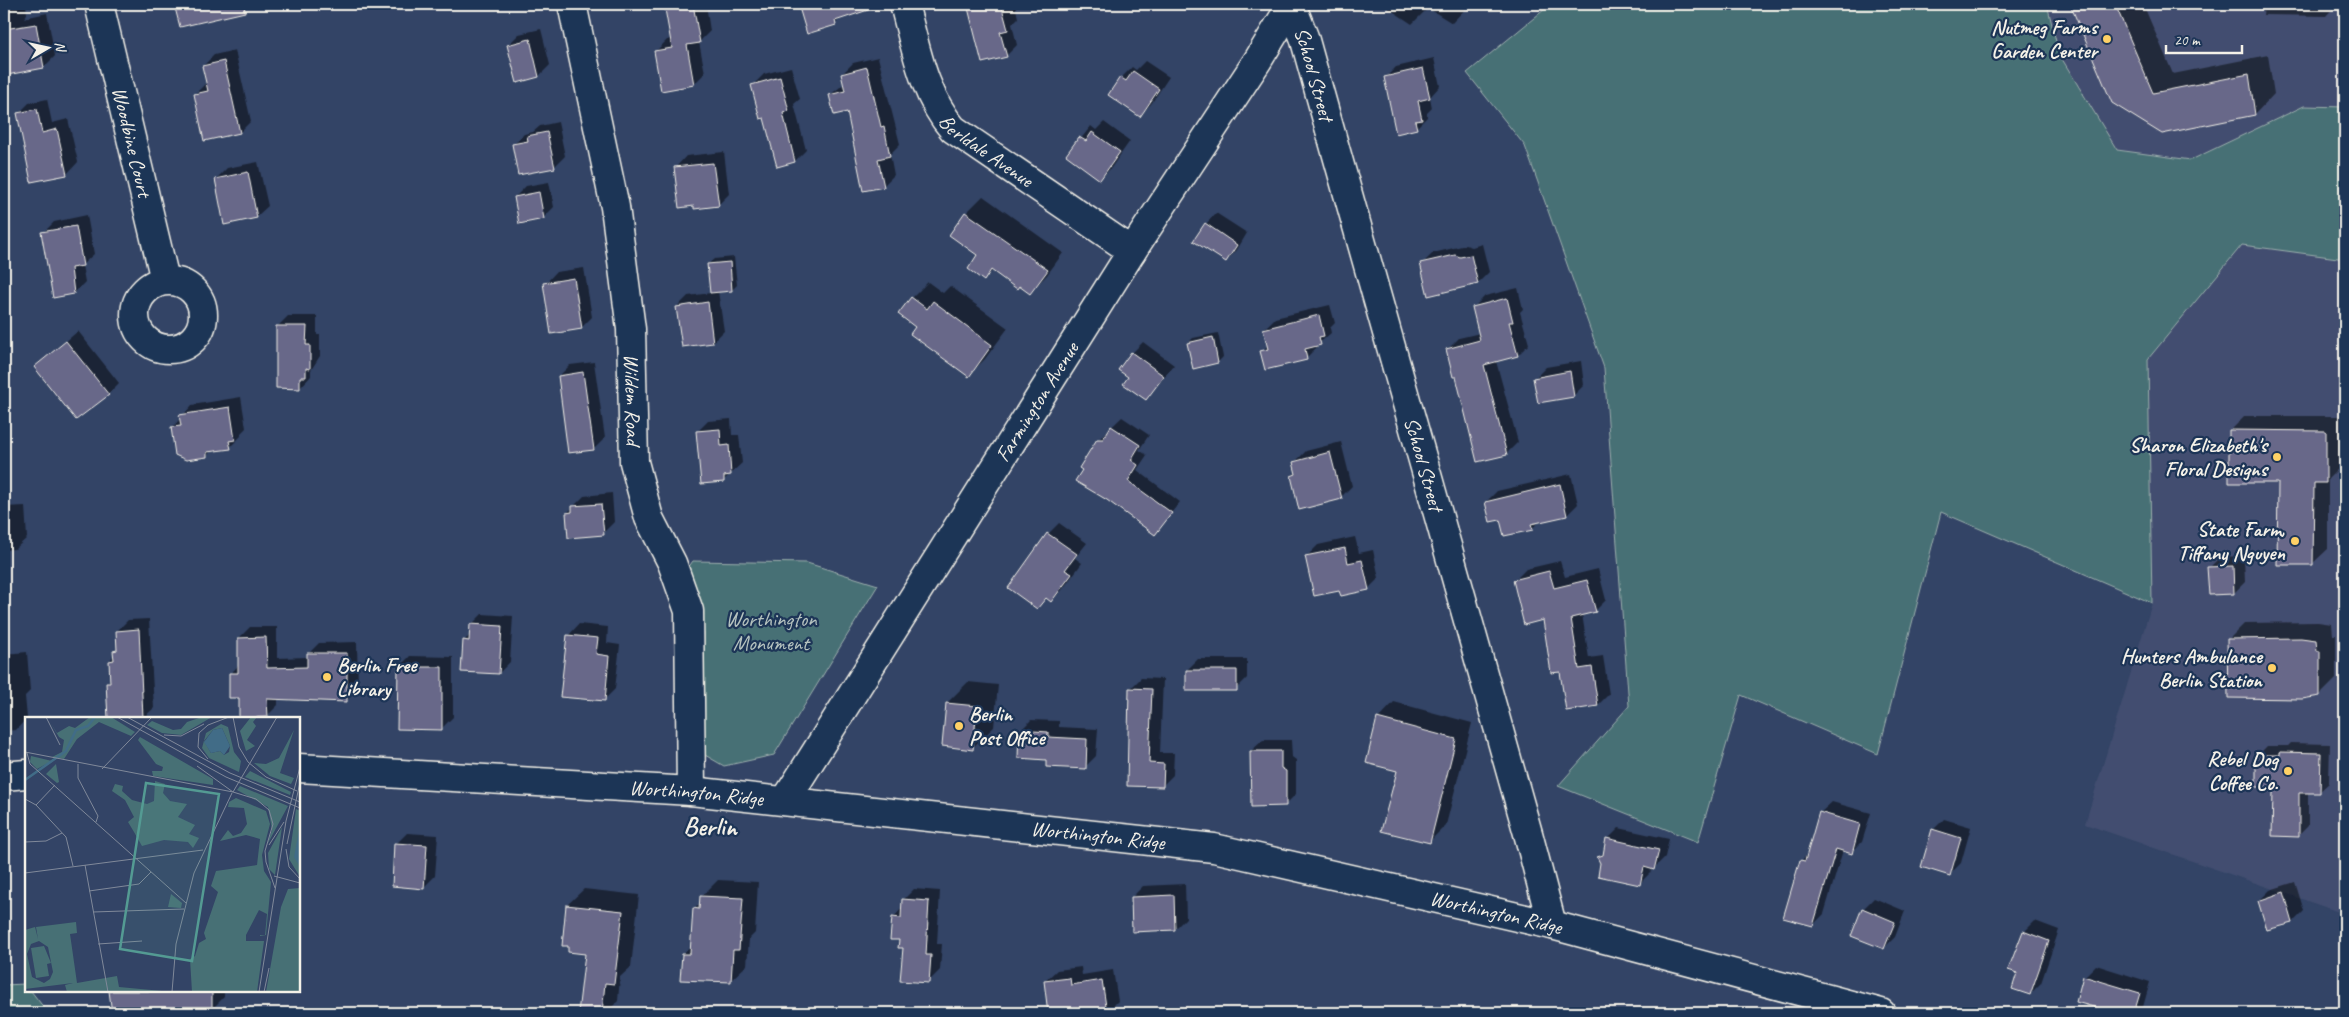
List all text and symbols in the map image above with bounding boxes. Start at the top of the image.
place label: Nutmeg Farms Garden Center [1991,14,2100,64]
north arrow [22,22,72,72]
scale bar [2166,22,2243,54]
street label: School Street [1288,23,1341,127]
text: 20 m [2174,31,2201,50]
marker: Nutmeg Farms Garden Center [2101,33,2113,45]
text: N [51,40,70,54]
street label: Woodbine Court [106,84,158,202]
street label: Berldale Avenue [933,109,1039,193]
street label: Farmington Avenue [989,336,1085,467]
street label: Wildem Road [619,354,647,449]
street label: School Street [1398,414,1450,517]
place label: Sharon Elizabeth's Floral Designs [2129,432,2270,482]
marker: Sharon Elizabeth's Floral Designs [2271,451,2283,463]
place label: State Farm, Tiffany Nguyen [2178,516,2285,567]
marker: State Farm, Tiffany Nguyen [2289,535,2301,547]
park label: Worthington Monument [725,606,817,656]
place label: Hunters Ambulance Berlin Station [2121,643,2264,693]
place label: Berlin Free Library [337,652,418,702]
marker: Hunters Ambulance Berlin Station [2266,662,2278,674]
marker: Berlin Free Library [321,671,333,683]
place label: Berlin Post Office [969,701,1047,751]
inset map [25,717,300,992]
marker: Berlin Post Office [953,720,965,732]
place label: Rebel Dog Coffee Co. [2207,746,2280,796]
marker: Rebel Dog Coffee Co. [2282,765,2294,777]
street label: Worthington Ridge [629,774,766,812]
district label: Berlin [683,810,739,843]
street label: Worthington Ridge [1030,815,1167,856]
street label: Worthington Ridge [1428,885,1566,940]

